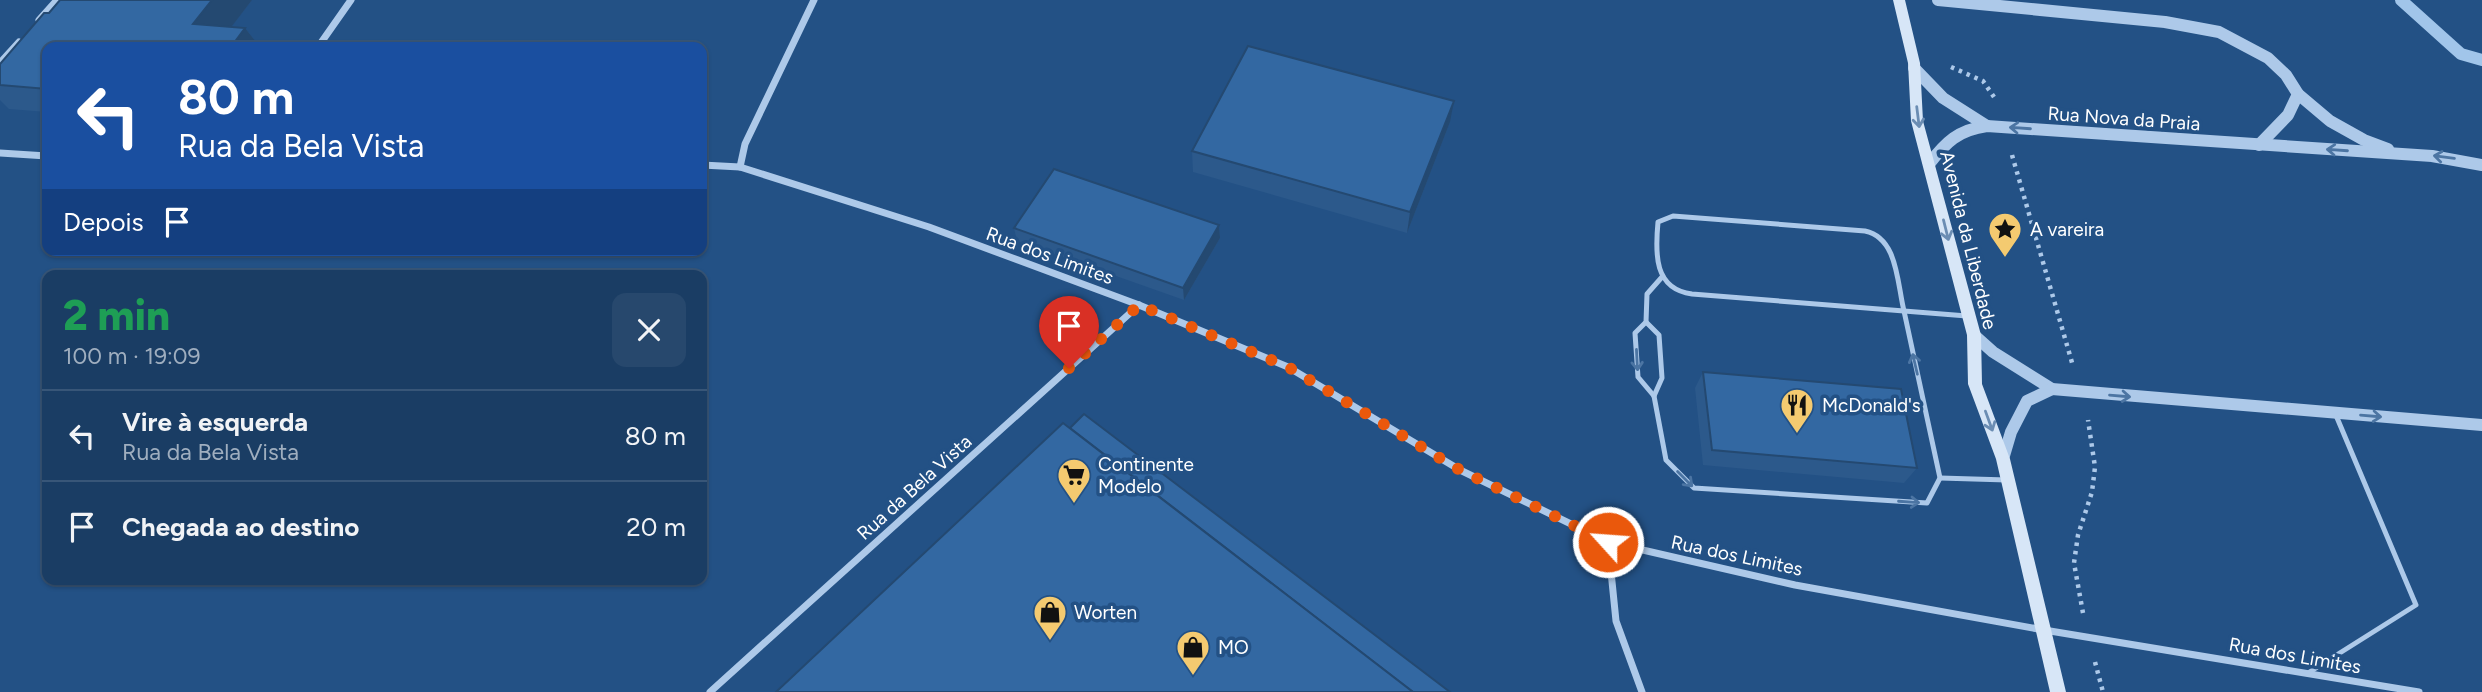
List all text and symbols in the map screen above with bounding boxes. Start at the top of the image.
text: 80 m [178,67,294,126]
icon: left [63,70,154,161]
street label: Rua Nova da Praia [2047,102,2201,135]
one-way arrow [1911,105,1924,128]
one-way arrow [2009,122,2032,135]
text: Rua da Bela Vista [178,127,424,165]
one-way arrow [2326,143,2349,156]
street label: Avenida da Liberdade [1935,148,2002,332]
one-way arrow [2433,151,2456,164]
icon: arrive [158,203,196,241]
text: Depois [63,206,144,238]
place icon: A vareira [1986,210,2024,259]
one-way arrow [1940,218,1953,241]
place label: A vareira [2030,218,2104,241]
street label: Rua dos Limites [983,222,1117,289]
text: 2 min [63,290,170,341]
button: close [612,293,686,367]
pin [1039,296,1099,368]
icon: arrive [1050,307,1088,345]
text: 100 m · 19:09 [63,342,201,370]
one-way arrow [1631,348,1644,370]
one-way arrow [1908,353,1921,376]
restaurant icon: McDonald's [1778,386,1816,435]
one-way arrow [2108,390,2131,403]
place label: McDonald's [1822,394,1921,417]
text: Vire à esquerda [122,406,308,438]
one-way arrow [1983,410,1996,432]
one-way arrow [2359,410,2382,423]
icon: left [63,417,101,455]
text: 80 m [625,420,686,452]
street label: Rua da Bela Vista [852,430,976,545]
text: Rua da Bela Vista [122,438,299,466]
place label: Continente Modelo [1098,453,1194,498]
supermarket icon: Continente Modelo [1055,456,1093,505]
one-way arrow [1676,471,1693,488]
one-way arrow [1897,496,1919,509]
position arrow [1571,505,1645,579]
icon: arrive [63,508,101,546]
text: Chegada ao destino [122,511,359,543]
text: 20 m [626,511,686,543]
street label: Rua dos Limites [1669,530,1805,581]
shop icon: Worten [1031,593,1069,642]
place label: Worten [1074,601,1137,624]
shop icon: MO [1174,628,1212,677]
street label: Rua dos Limites [2227,633,2363,678]
place label: MO [1218,636,1249,659]

